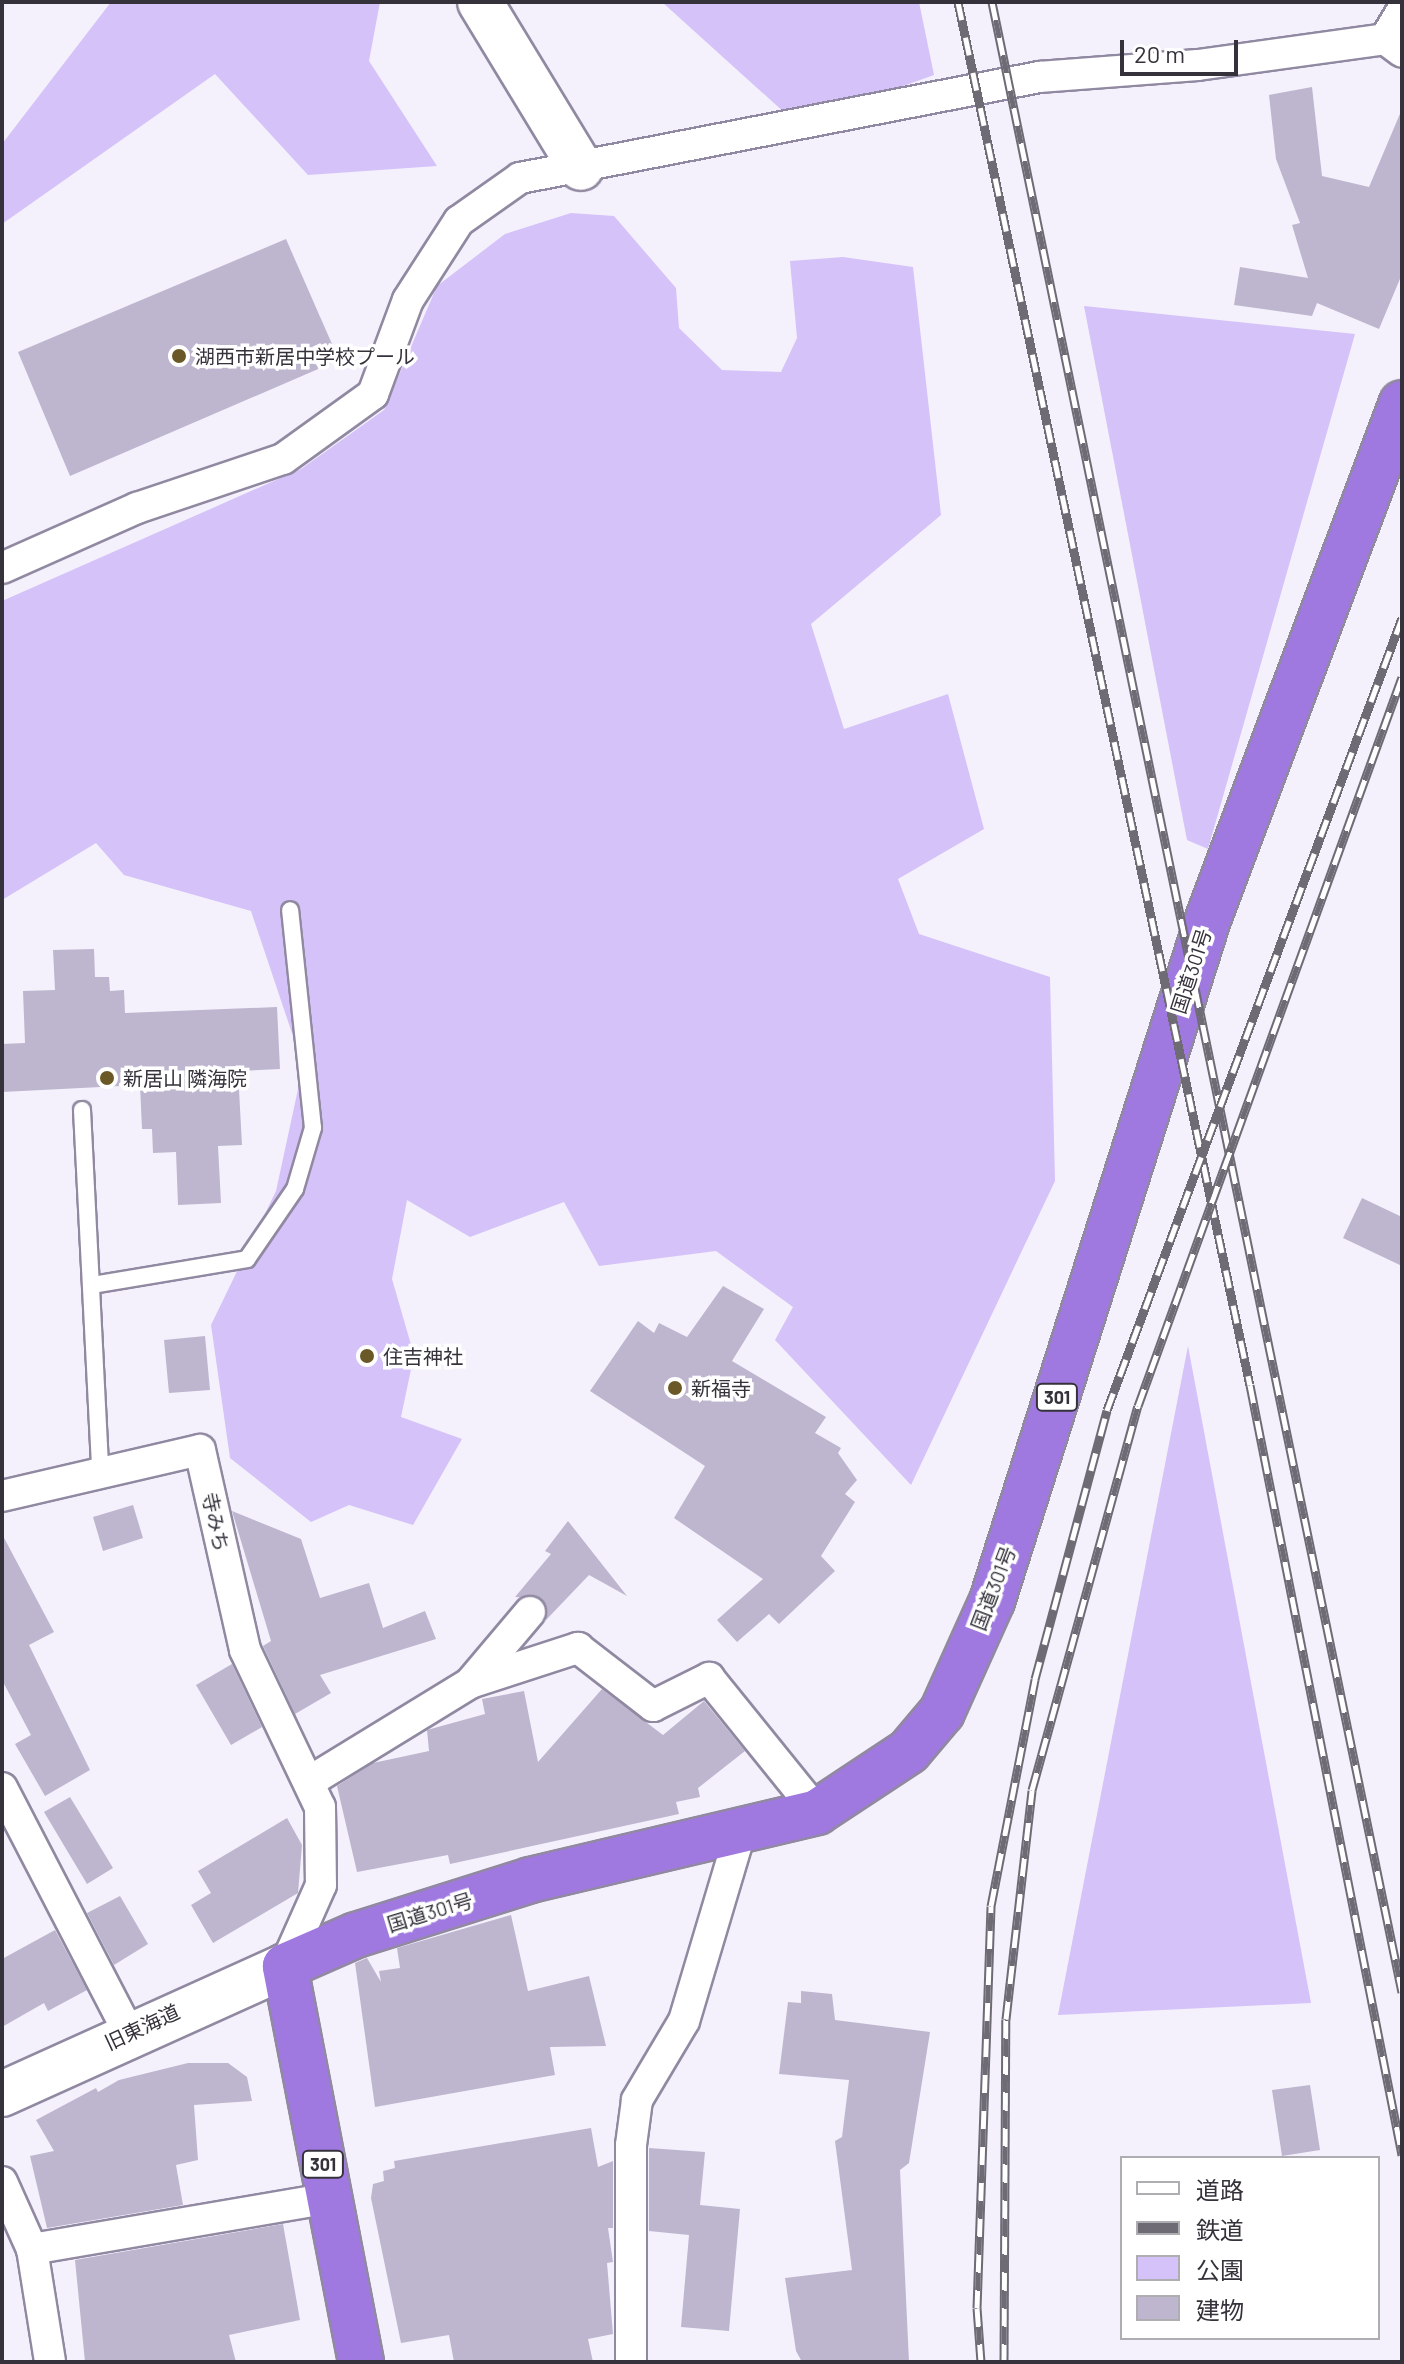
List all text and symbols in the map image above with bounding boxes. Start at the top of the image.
scale bar [1124,24,1242,74]
text: 20 m [1134,39,1185,68]
place label: 湖西市新居中学校プール [195,344,415,368]
marker: 湖西市新居中学校プール [170,347,188,365]
street label: 国道301号 [1166,925,1216,1017]
place label: 新居山 隣海院 [123,1066,247,1090]
marker: 新居山 隣海院 [98,1069,116,1087]
place label: 住吉神社 [383,1344,463,1368]
marker: 住吉神社 [358,1347,376,1365]
place label: 新福寺 [691,1376,751,1400]
marker: 新福寺 [666,1379,684,1397]
road number: 301 [1035,1383,1079,1411]
street label: 寺みち [198,1490,234,1554]
street label: 国道301号 [966,1543,1020,1633]
street label: 国道301号 [384,1888,476,1936]
street label: 旧東海道 [101,1999,183,2055]
road number: 301 [301,2150,345,2178]
legend [1120,2156,1380,2340]
text: 道路 [1196,2175,1244,2204]
text: 鉄道 [1196,2215,1244,2244]
text: 公園 [1196,2255,1244,2284]
text: 建物 [1196,2295,1244,2324]

